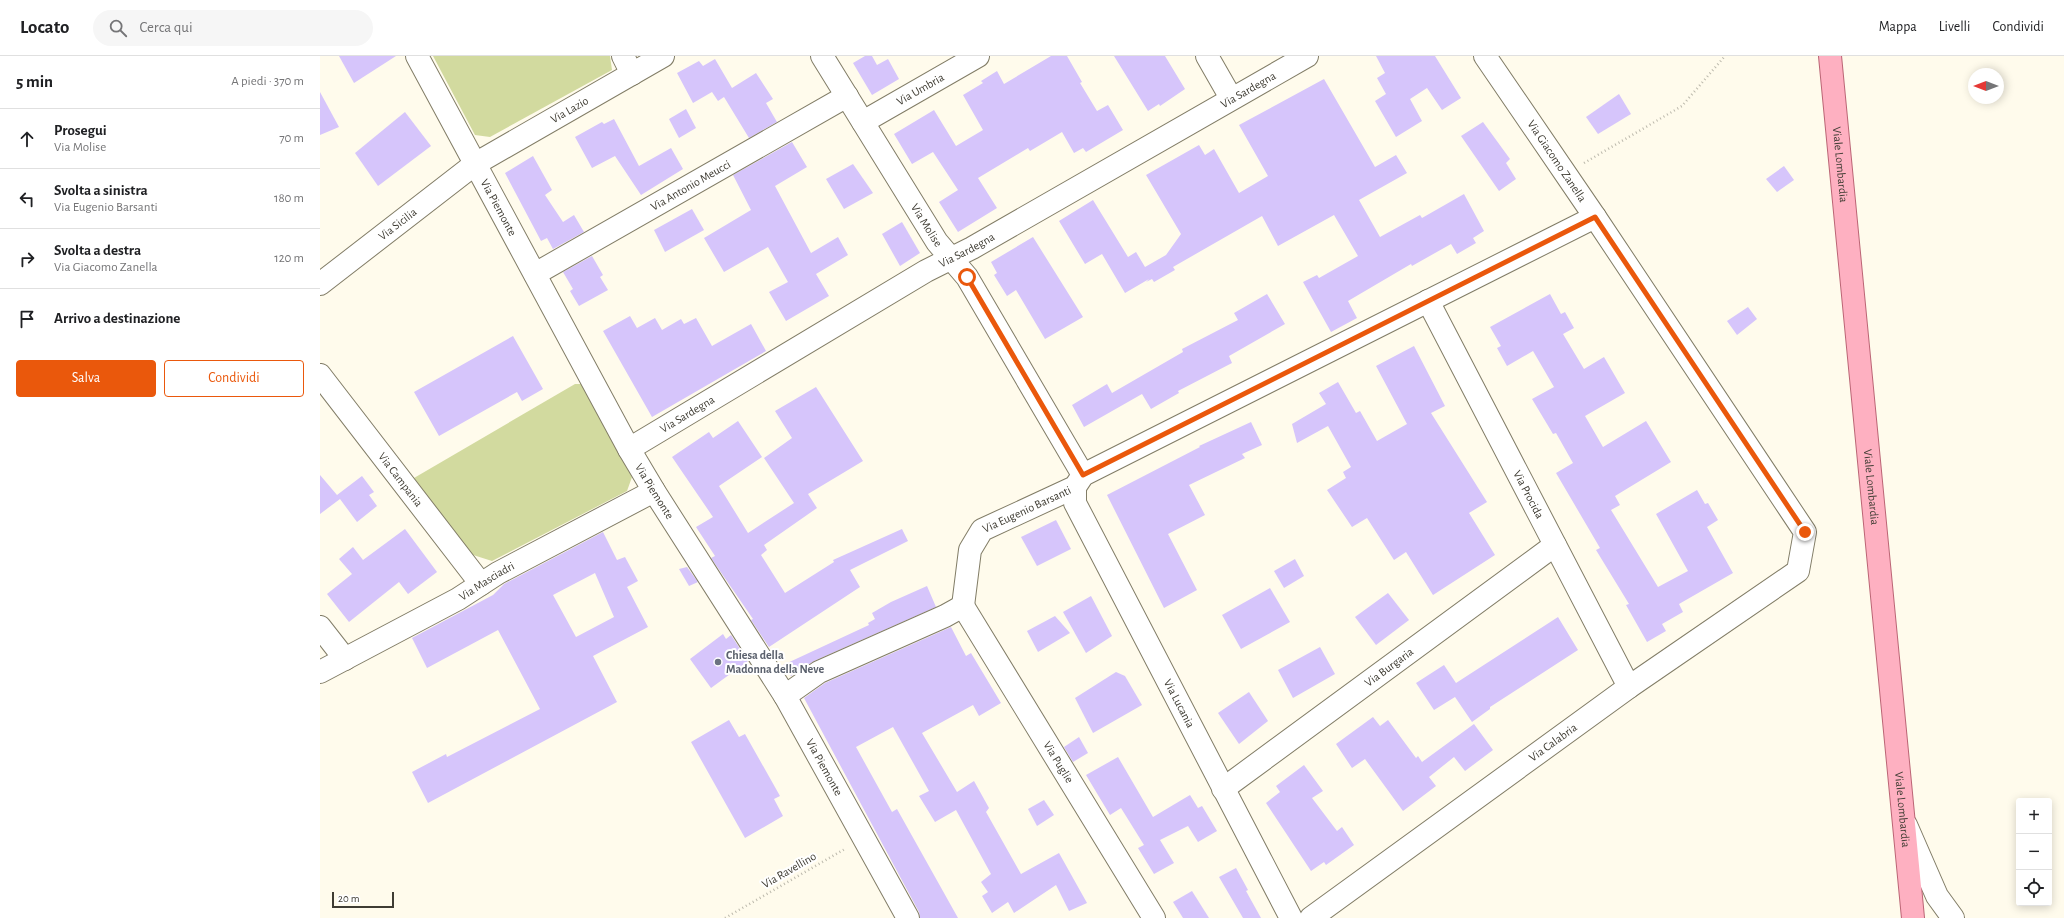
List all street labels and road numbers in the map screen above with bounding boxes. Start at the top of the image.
street label: Via Sardegna [1219,69,1278,110]
street label: Via Umbria [894,71,946,107]
street label: Via Lazio [548,94,591,125]
street label: Via Giacomo Zanella [1525,118,1589,204]
street label: Viale Lombardia [1831,126,1850,203]
street label: Via Antonio Meucci [649,158,732,213]
street label: Via Piemonte [478,177,519,238]
street label: Via Molise [909,202,944,249]
street label: Via Sicilia [376,205,419,242]
street label: Via Sardegna [937,230,997,270]
street label: Via Sardegna [658,393,717,435]
street label: Viale Lombardia [1862,449,1881,526]
street label: Via Campania [376,450,425,509]
street label: Via Piemonte [633,461,676,521]
street label: Via Procida [1511,468,1546,521]
street label: Via Eugenio Barsanti [981,484,1073,535]
street label: Via Masciadri [457,560,516,603]
street label: Via Burgaria [1362,645,1416,689]
street label: Via Lucania [1162,677,1197,730]
street label: Via Calabria [1527,721,1579,764]
street label: Via Piemonte [804,737,845,797]
street label: Via Puglie [1041,739,1076,785]
street label: Viale Lombardia [1893,771,1912,848]
street label: Via Ravellino [760,850,818,890]

